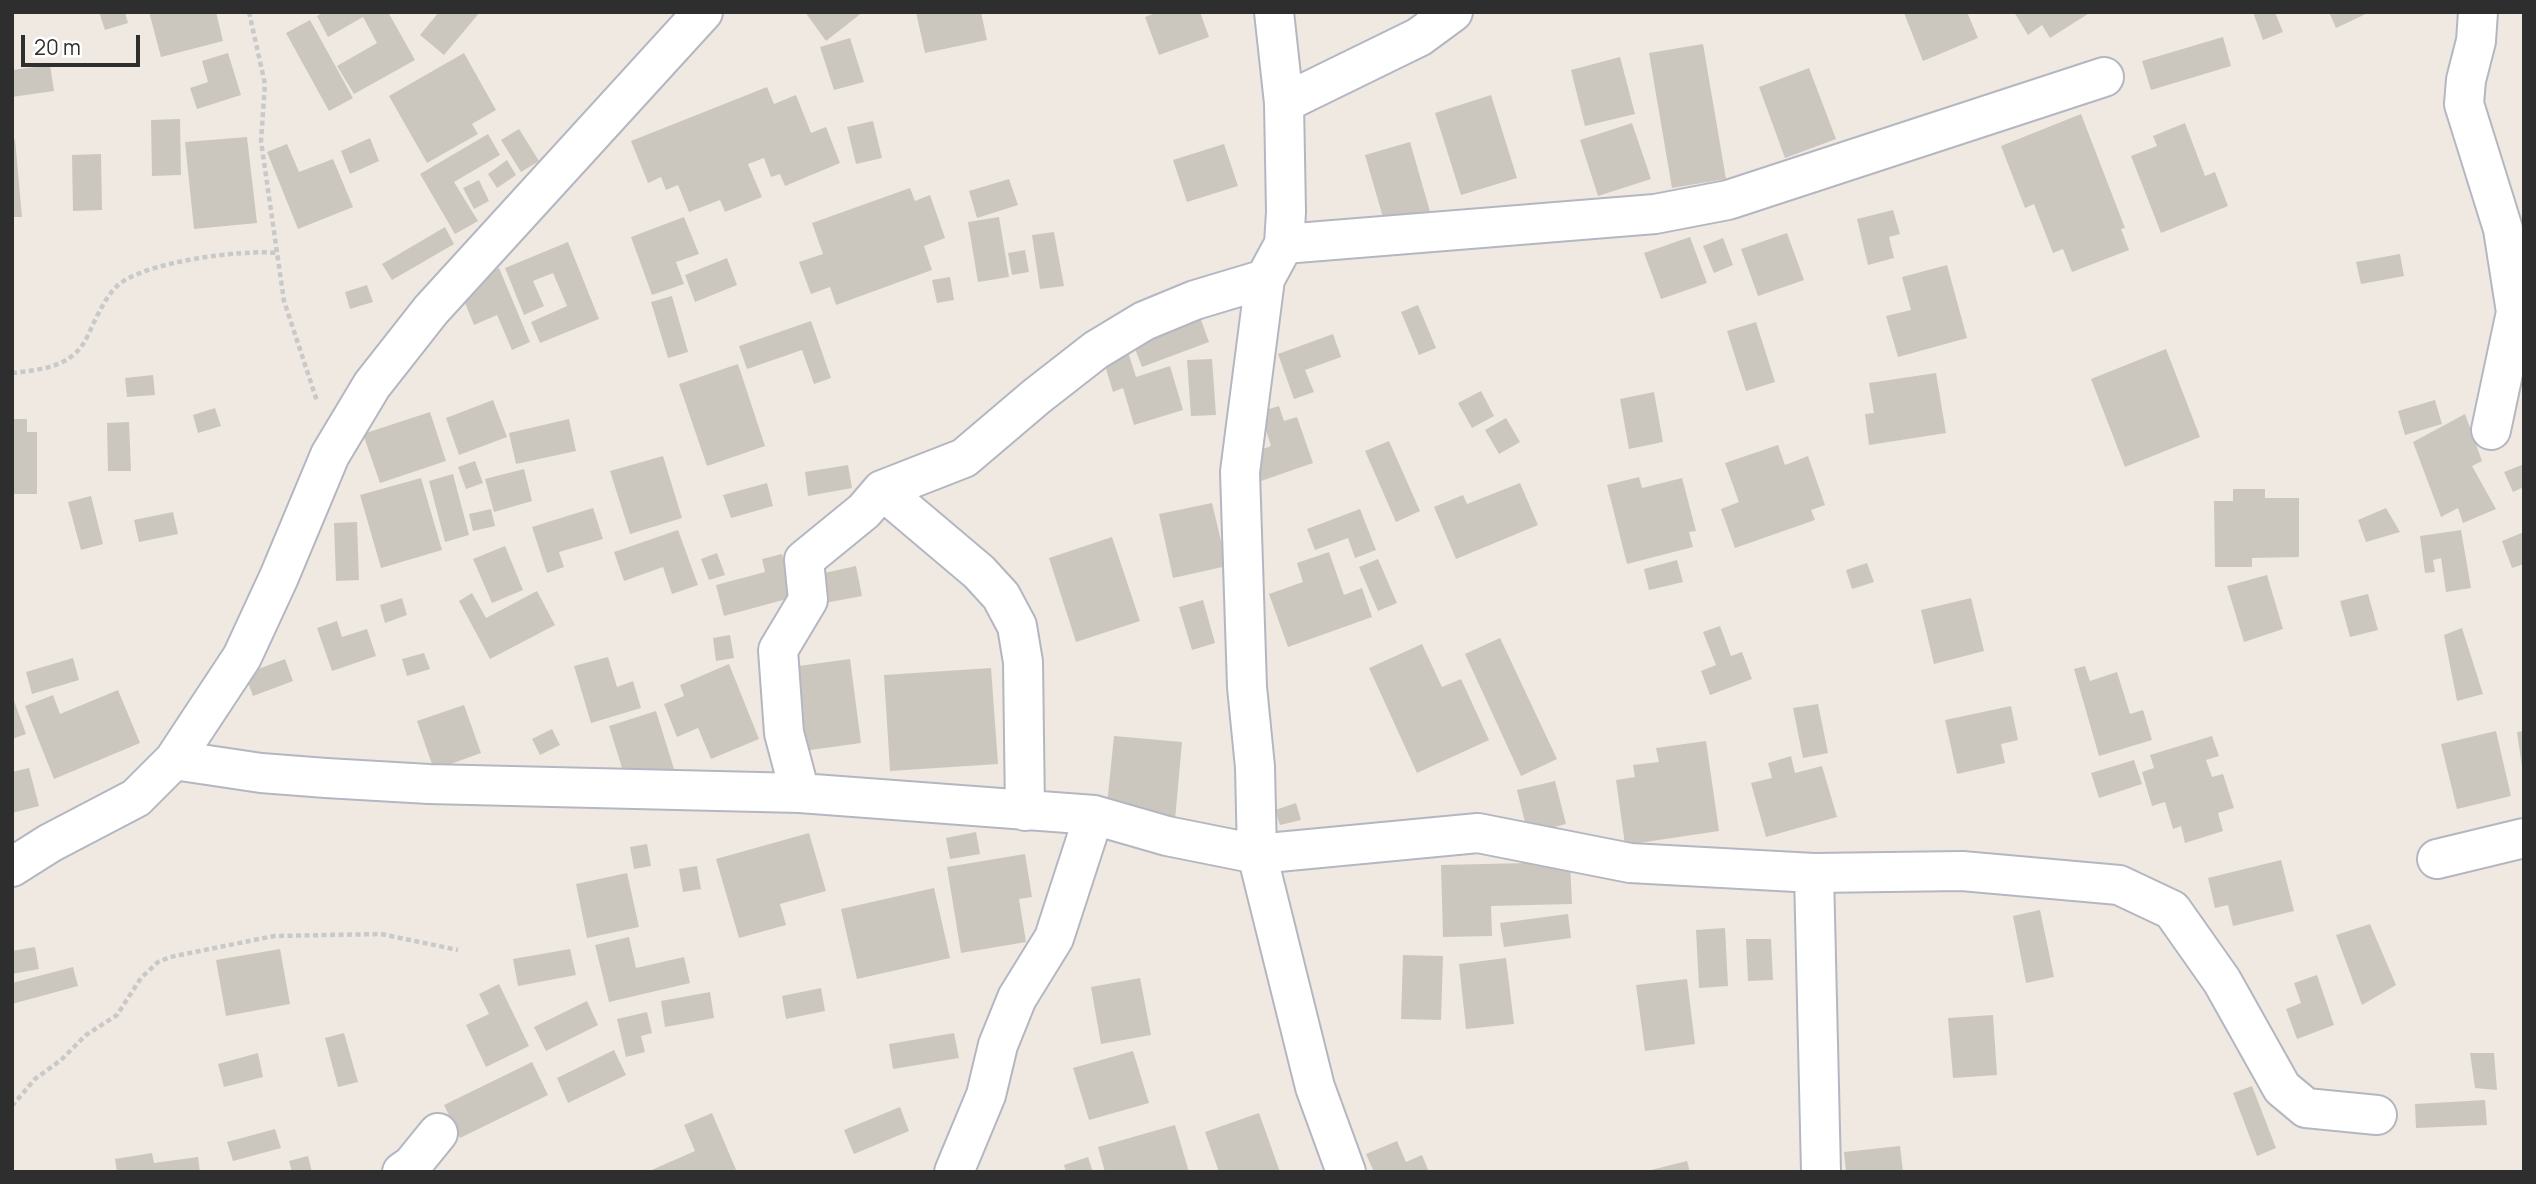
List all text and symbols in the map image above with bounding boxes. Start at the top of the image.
scale bar [24,21,144,65]
text: 20 m [34,33,81,61]

